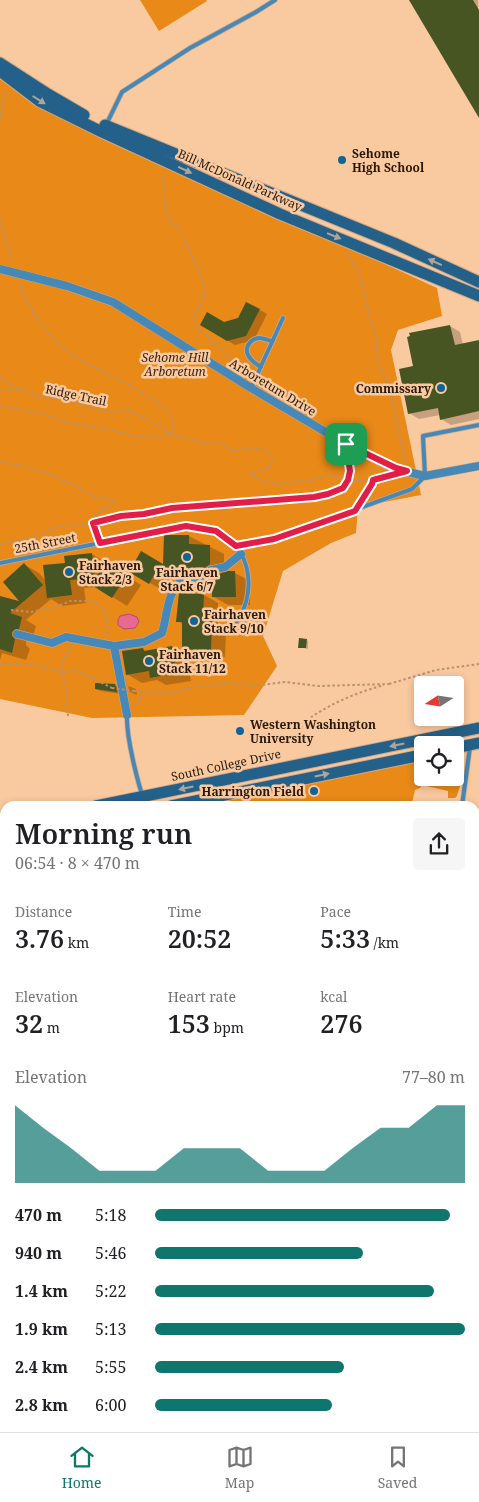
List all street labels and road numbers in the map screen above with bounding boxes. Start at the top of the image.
street label: Bill McDonald Parkway [175,145,305,215]
street label: Arboretum Drive [226,354,320,420]
street label: Ridge Trail [44,380,108,410]
street label: 25th Street [13,529,77,557]
street label: South College Drive [170,745,282,785]

